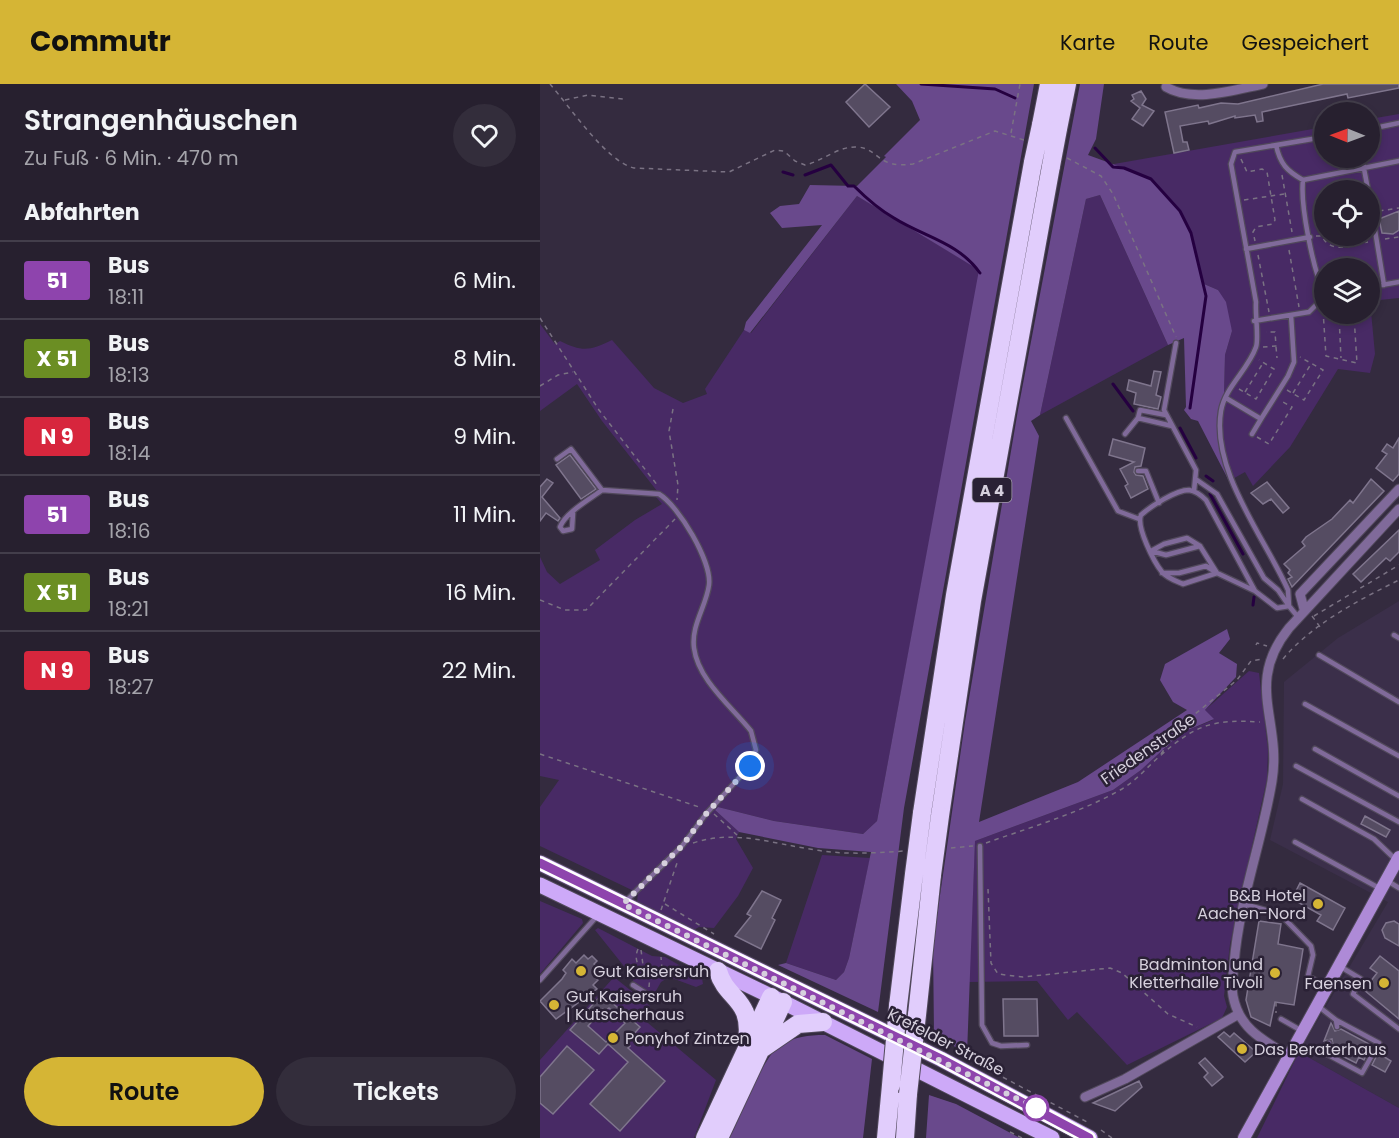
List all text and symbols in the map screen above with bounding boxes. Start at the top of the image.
text: Commutr [30,22,171,61]
text: Karte [1060,28,1115,57]
text: Route [1148,28,1209,57]
text: Gespeichert [1242,28,1369,57]
text: Strangenhäuschen [24,101,298,140]
north arrow [1314,102,1380,168]
map controls [1314,102,1380,324]
button: heart [453,104,516,167]
text: Zu Fuß · 6 Min. · 470 m [24,144,238,172]
button: locate [1314,180,1380,246]
text: Abfahrten [24,197,140,228]
text: Bus [108,250,150,281]
button: layers [1314,258,1380,324]
text: 6 Min. [453,265,516,296]
text: 51 [46,266,68,295]
text: 18:11 [108,283,144,311]
text: Bus [108,328,150,359]
text: 8 Min. [453,343,516,374]
text: X 51 [36,344,78,373]
text: 18:13 [108,361,149,389]
text: Bus [108,406,150,437]
text: 9 Min. [453,421,516,452]
text: N 9 [40,422,74,451]
text: 18:14 [108,439,150,467]
road number: A 4 [972,478,1012,502]
text: Bus [108,484,150,515]
text: 11 Min. [453,499,516,530]
text: 51 [46,500,68,529]
text: 18:16 [108,517,150,545]
text: Bus [108,562,150,593]
text: 16 Min. [446,577,516,608]
text: X 51 [36,578,78,607]
text: 18:21 [108,595,149,623]
text: Bus [108,640,150,671]
text: 22 Min. [442,655,516,686]
text: N 9 [40,656,74,685]
text: 18:27 [108,673,154,701]
street label: Friedenstraße [1096,708,1200,790]
your location [735,751,765,781]
place label: B&B Hotel Aachen-Nord [1197,884,1306,925]
marker: B&B Hotel Aachen-Nord [1311,897,1325,911]
place label: Badminton und Kletterhalle Tivoli [1129,953,1263,994]
place label: Gut Kaisersruh [593,960,709,983]
marker: Gut Kaisersruh [574,964,588,978]
marker: Badminton und Kletterhalle Tivoli [1268,966,1282,980]
place label: Faensen [1304,972,1372,995]
marker: Faensen [1377,976,1391,990]
place label: Gut Kaisersruh | Kutscherhaus [566,985,684,1026]
marker: Gut Kaisersruh | Kutscherhaus [547,998,561,1012]
street label: Krefelder Straße [884,1003,1008,1081]
place label: Ponyhof Zintzen [625,1027,750,1050]
marker: Ponyhof Zintzen [606,1031,620,1045]
place label: Das Beraterhaus [1254,1038,1387,1061]
marker: Das Beraterhaus [1235,1042,1249,1056]
button: Route [24,1057,264,1126]
button: Tickets [276,1057,516,1126]
unlabelled marker [1023,1095,1049,1121]

